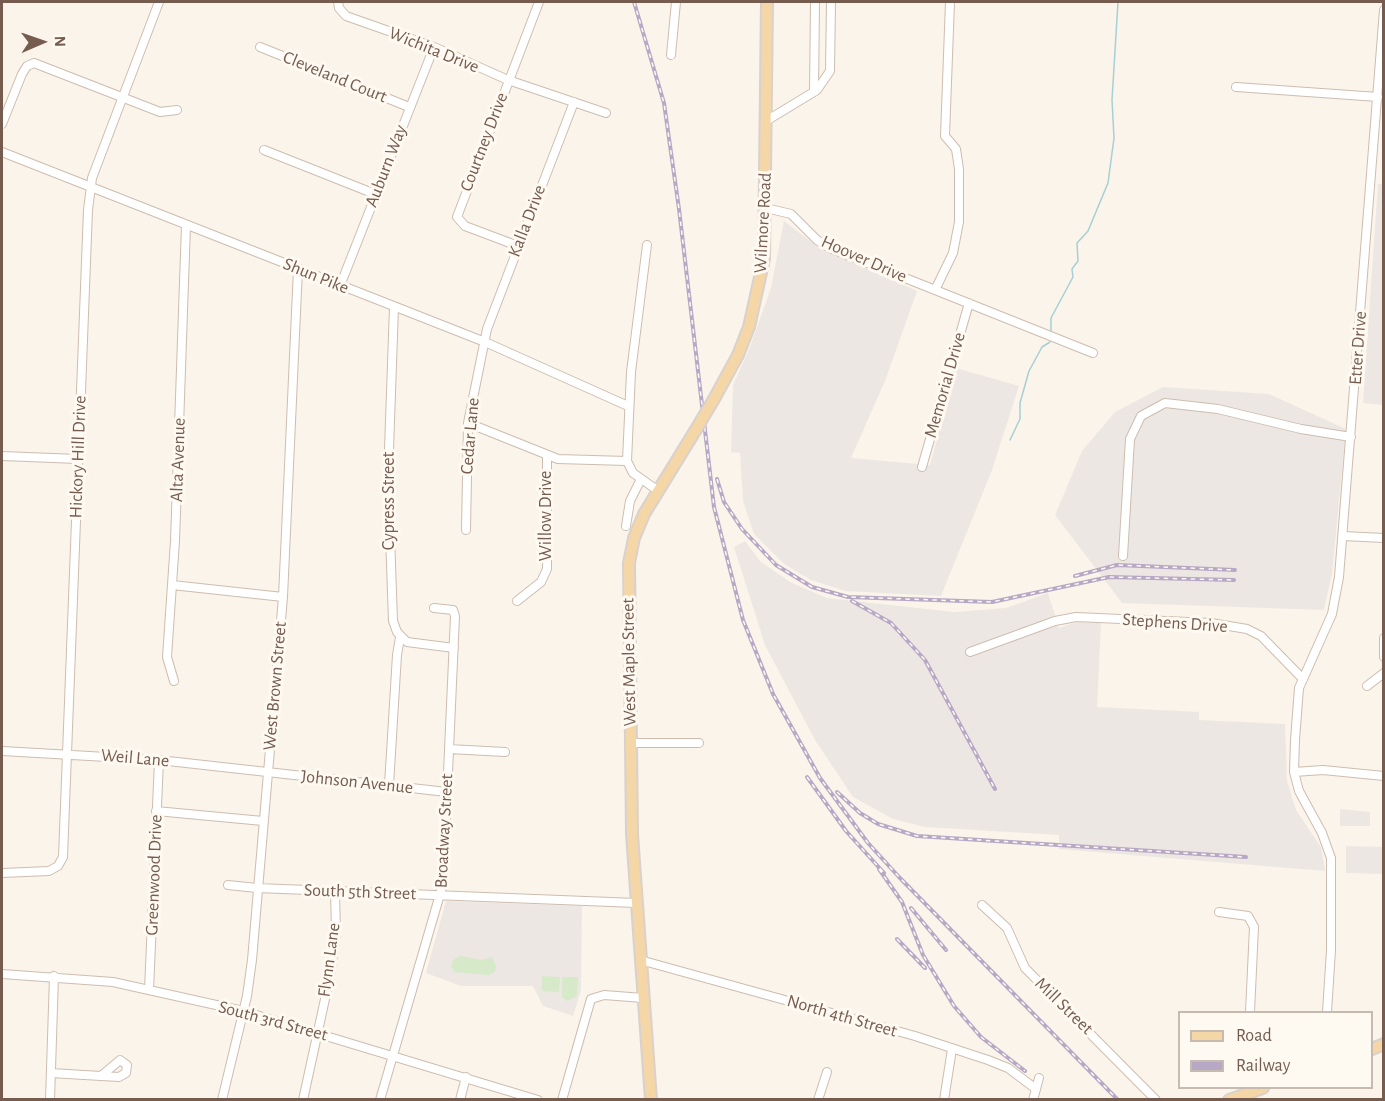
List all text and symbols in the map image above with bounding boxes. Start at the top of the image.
north arrow [12,12,72,72]
street label: Wichita Drive [386,22,482,78]
text: N [52,36,68,47]
street label: Cleveland Court [280,46,390,108]
street label: Courtney Drive [455,90,513,194]
street label: Auburn Way [360,122,412,210]
street label: Wilmore Road [750,172,776,274]
street label: Kalla Drive [503,182,551,260]
street label: Hoover Drive [818,231,910,287]
street label: Shun Pike [280,253,352,299]
street label: Etter Drive [1345,310,1371,386]
street label: Memorial Drive [920,330,970,440]
street label: Hickory Hill Drive [65,395,91,519]
street label: Cedar Lane [456,397,484,475]
street label: Alta Avenue [166,417,190,503]
street label: Cypress Street [378,452,400,550]
street label: Willow Drive [535,471,557,561]
street label: West Maple Street [617,598,641,726]
street label: Stephens Drive [1122,609,1228,637]
street label: West Brown Street [259,621,291,751]
street label: Weil Lane [100,744,170,772]
street label: Johnson Avenue [300,765,414,799]
street label: Broadway Street [430,773,458,889]
street label: Greenwood Drive [141,814,167,936]
street label: South 5th Street [304,879,416,905]
street label: Flynn Lane [313,922,345,998]
street label: Mill Street [1030,973,1098,1039]
street label: North 4th Street [784,990,900,1042]
street label: South 3rd Street [216,996,330,1046]
legend [1178,1011,1373,1089]
text: Road [1236,1027,1272,1045]
text: Railway [1236,1057,1290,1075]

